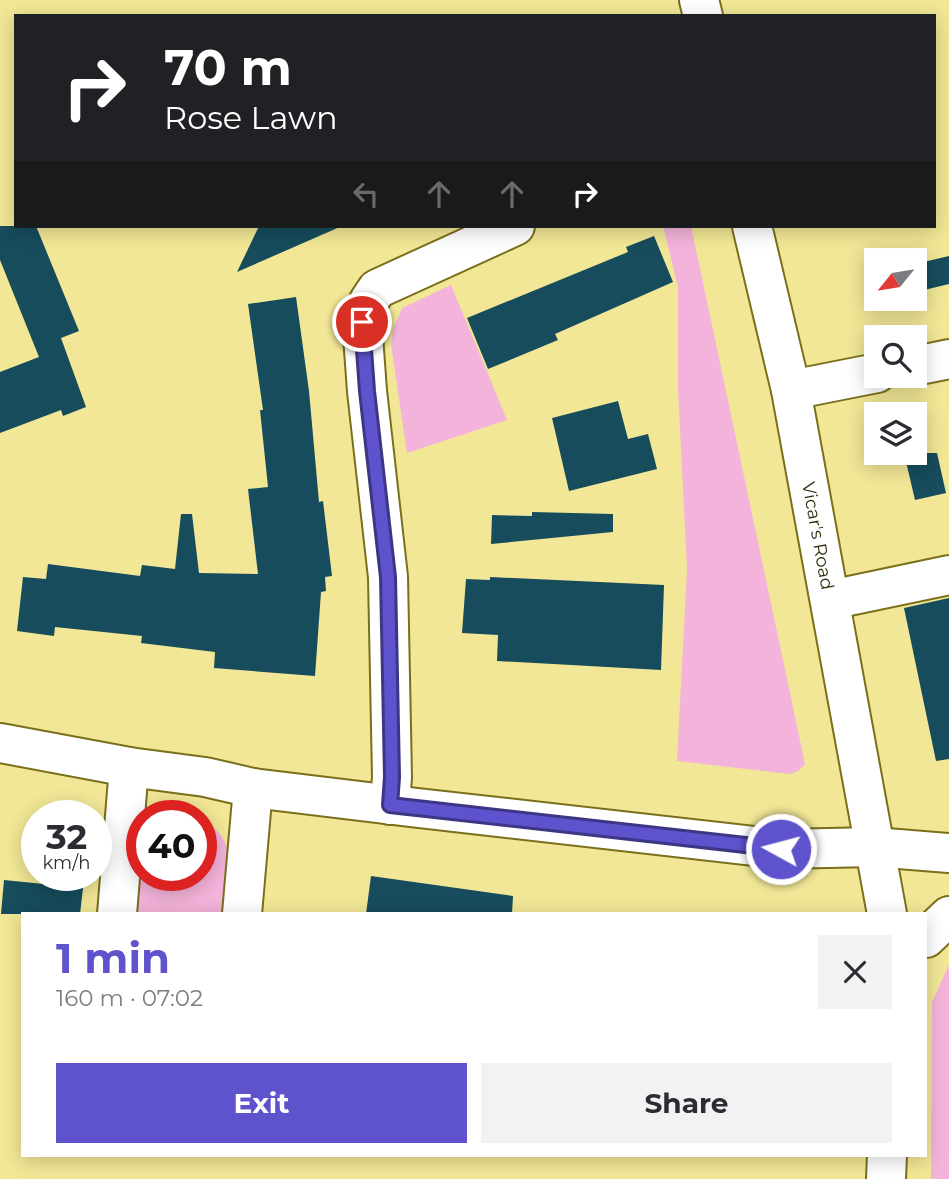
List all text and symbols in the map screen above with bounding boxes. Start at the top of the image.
text: 70 m [164,38,292,97]
icon: right [49,42,140,133]
text: Rose Lawn [164,98,338,137]
icon: left [347,175,385,213]
icon: ahead [420,175,458,213]
icon: ahead [493,175,531,213]
icon: right [566,175,604,213]
north arrow [864,248,928,312]
map controls [864,248,927,465]
pin [332,292,392,352]
icon: arrive [343,303,381,341]
button: search [864,325,927,388]
button: layers [864,402,927,465]
street label: Vicar's Road [797,480,838,592]
speed limit sign: 40 [126,800,217,891]
position arrow [744,812,818,886]
text: 32 [46,815,87,858]
text: km/h [42,852,91,874]
text: 1 min [56,932,170,984]
button: close [818,935,892,1009]
text: 160 m · 07:02 [56,984,203,1012]
button: Exit [56,1063,467,1143]
button: Share [481,1063,892,1143]

